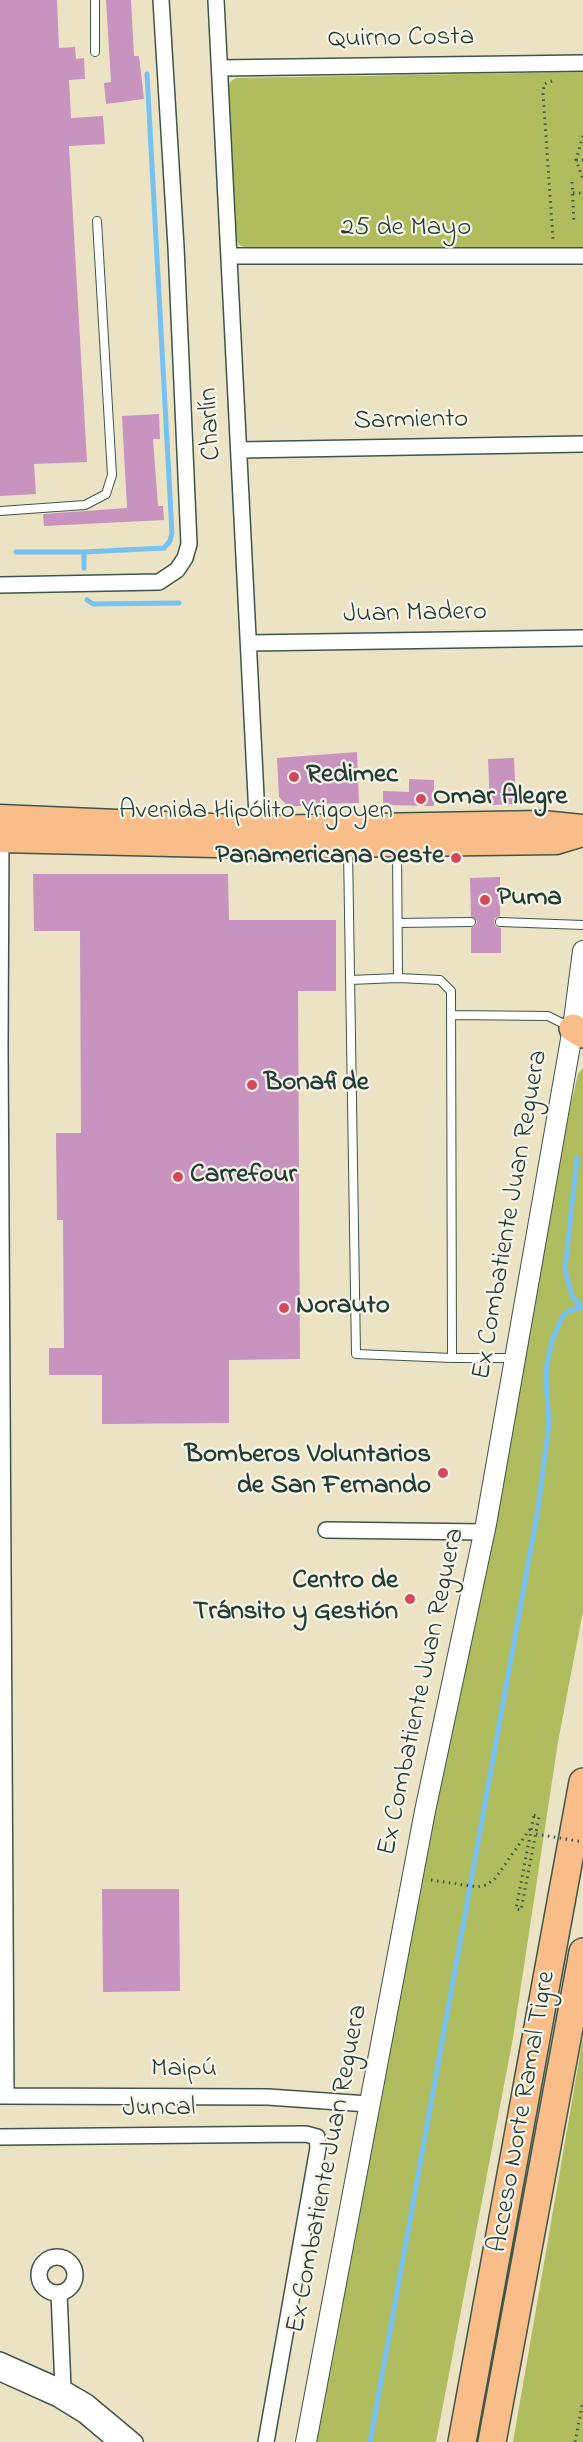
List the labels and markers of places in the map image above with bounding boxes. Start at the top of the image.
place label: Redimec [306,761,398,793]
marker: Redimec [287,770,301,784]
place label: Omar Alegre [433,783,567,815]
marker: Omar Alegre [414,792,428,806]
place label: Panamericana Oeste [215,842,444,874]
marker: Panamericana Oeste [449,851,463,865]
place label: Puma [497,884,562,916]
marker: Puma [478,893,492,907]
place label: Bonafide [264,1069,369,1101]
marker: Bonafide [245,1078,259,1092]
place label: Carrefour [190,1161,297,1193]
marker: Carrefour [171,1170,185,1184]
place label: Norauto [296,1292,390,1324]
marker: Norauto [277,1301,291,1315]
place label: Bomberos Voluntarios de San Fernando [185,1441,431,1504]
marker: Bomberos Voluntarios de San Fernando [436,1466,450,1480]
place label: Centro de Tránsito y Gestión [193,1567,398,1630]
marker: Centro de Tránsito y Gestión [403,1592,417,1606]

